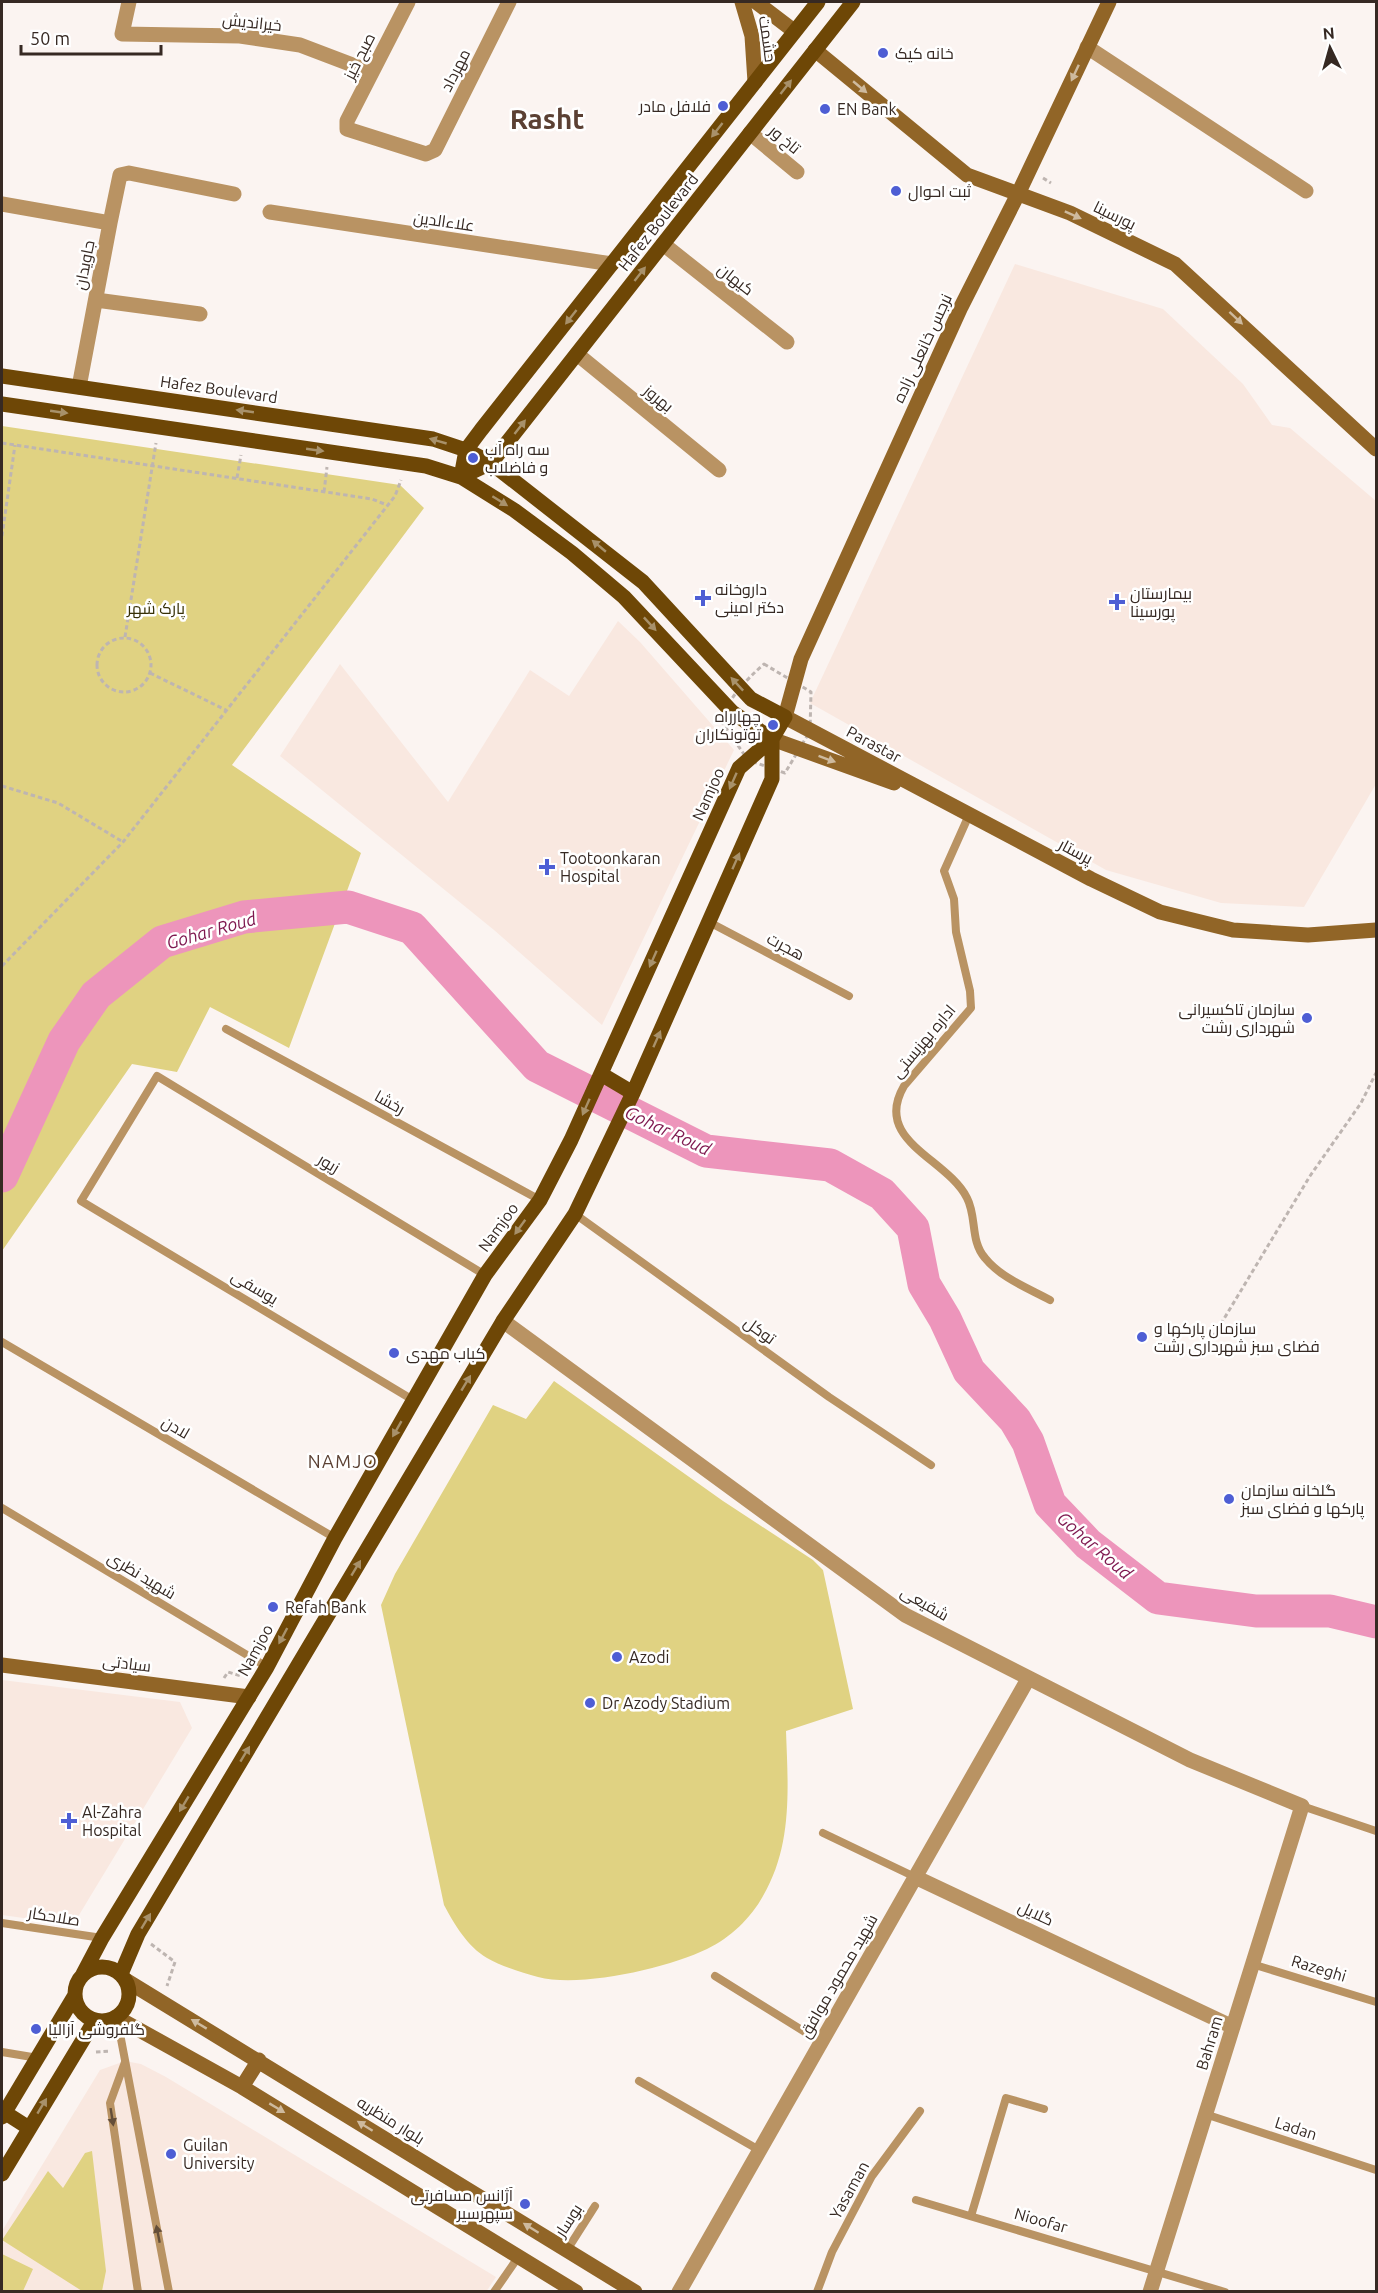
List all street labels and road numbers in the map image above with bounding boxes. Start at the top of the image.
street label: خیراندیش [221,10,283,36]
street label: حشمت [756,15,780,63]
street label: صبح خیز [339,30,381,85]
street label: مهرداد [437,46,475,95]
street label: تاخ ور [763,120,805,160]
street label: Hafez Boulevard [614,170,702,274]
street label: پورسینا [1089,197,1140,236]
street label: علاءالدین [412,208,476,236]
street label: جاویدان [70,239,100,292]
street label: کیهان [713,259,758,300]
street label: نرجس خانعلی زاده [889,291,957,406]
street label: Hafez Boulevard [159,372,279,406]
street label: بهروز [639,380,677,417]
street label: Parastar [844,722,904,766]
street label: Namjoo [688,765,728,823]
street label: پرستار [1054,834,1097,870]
street label: هجرت [764,929,808,964]
street label: اداره بهزیستی [887,1001,960,1083]
street label: رخشا [371,1086,408,1118]
street label: زیور [314,1149,343,1177]
street label: Namjoo [474,1199,522,1255]
street label: یوسفی [227,1266,282,1310]
street label: توکل [739,1313,780,1350]
street label: لادن [158,1412,193,1444]
street label: شهید نظری [104,1548,179,1604]
street label: شفیعی [897,1582,952,1626]
street label: Namjoo [234,1621,276,1679]
street label: سیادتی [101,1651,152,1677]
street label: گلایل [1015,1897,1057,1931]
street label: صلاحکار [26,1903,81,1930]
street label: شهید محمود موافق [795,1911,883,2042]
street label: Razeghi [1289,1951,1349,1985]
street label: Bahram [1192,2014,1226,2072]
street label: بلوار منظریه [354,2092,428,2149]
street label: Ladan [1273,2113,1319,2143]
street label: Yasaman [826,2158,872,2222]
street label: بوسار [550,2200,586,2241]
street label: Nioofar [1012,2204,1070,2236]

